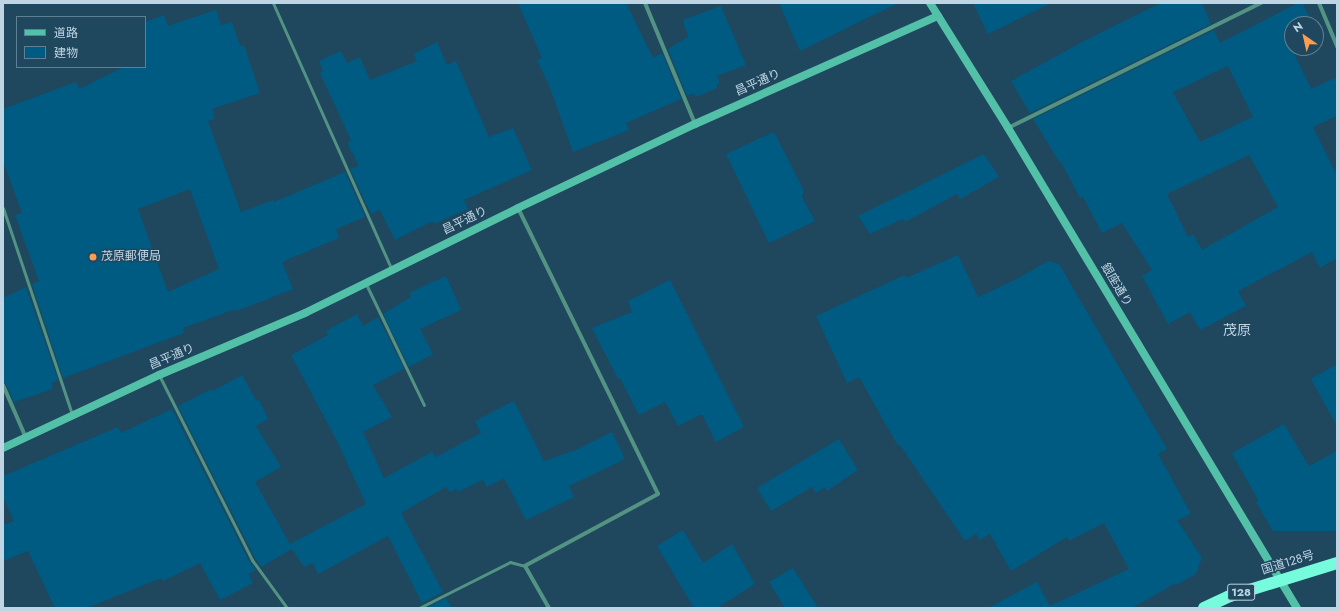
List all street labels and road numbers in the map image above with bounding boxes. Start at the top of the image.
street label: 昌平通り [733,67,783,99]
street label: 昌平通り [440,204,490,238]
street label: 銀座通り [1097,261,1135,309]
street label: 昌平通り [147,341,197,373]
street label: 国道128号 [1260,548,1316,578]
road number: 128 [1227,583,1255,601]

